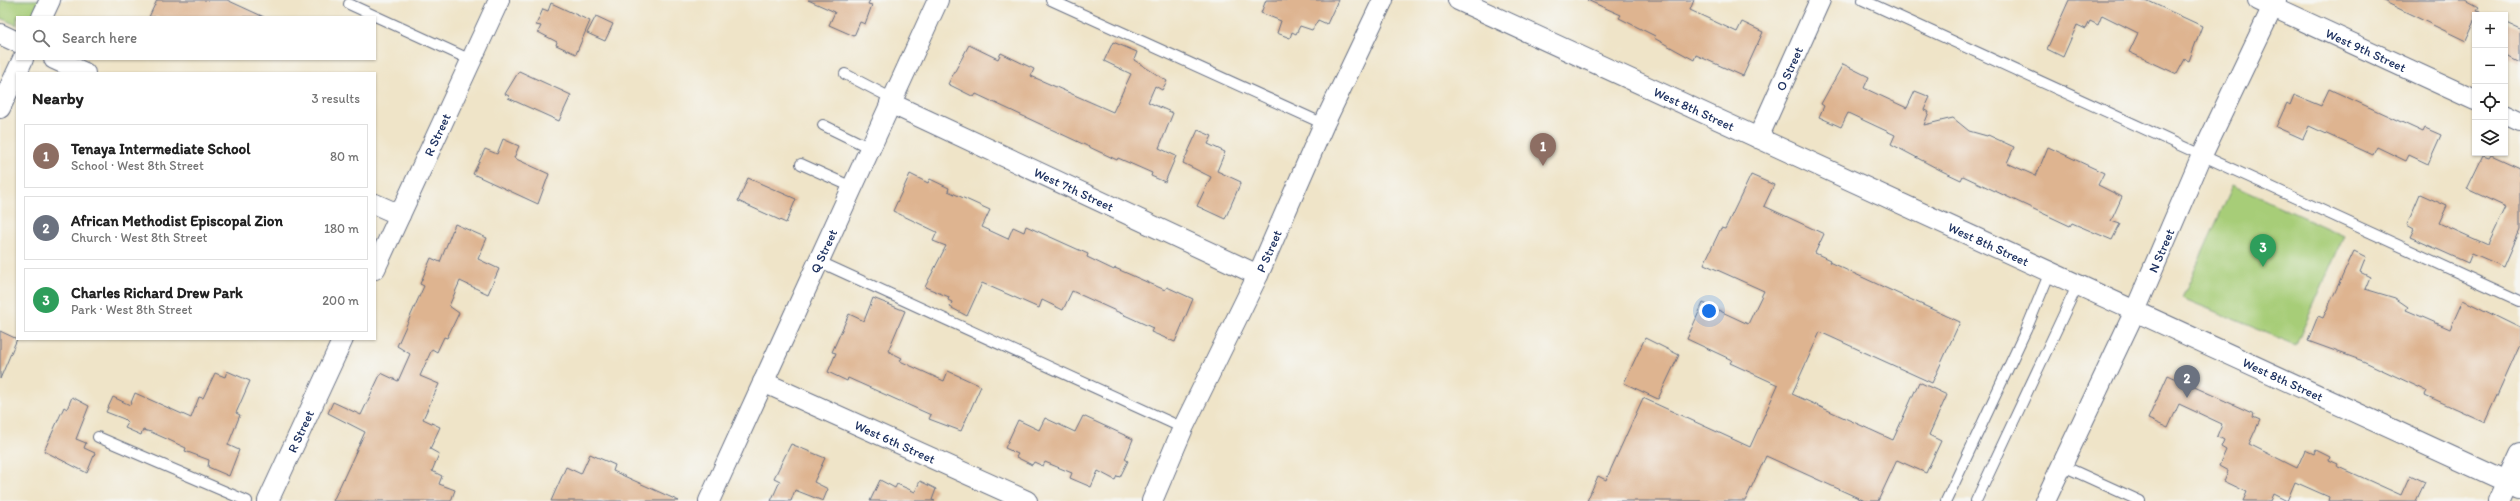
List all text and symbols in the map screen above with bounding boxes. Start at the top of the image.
map controls [2472,12,2508,156]
button: + [2472,12,2508,48]
search box [16,16,376,60]
street label: West 9th Street [2324,25,2409,75]
icon: search [30,27,52,49]
text: Search here [62,29,137,47]
street label: O Street [1773,44,1806,93]
button: − [2472,48,2508,84]
street label: West 8th Street [1652,84,1737,134]
button: locate [2472,84,2508,120]
text: Nearby [32,88,84,108]
text: 3 results [311,91,360,106]
street label: R Street [421,111,453,158]
button: layers [2472,120,2508,156]
pin: 1 [1530,133,1556,166]
text: Tenaya Intermediate School [71,140,251,158]
text: 1 [43,149,49,164]
text: 80 m [330,149,359,164]
text: School · West 8th Street [71,158,204,173]
street label: West 7th Street [1032,164,1116,214]
text: African Methodist Episcopal Zion [71,212,283,230]
street label: West 8th Street [1946,219,2031,269]
text: 2 [43,221,49,236]
text: 180 m [324,221,359,236]
street label: Q Street [807,226,840,275]
street label: N Street [2145,226,2177,275]
street label: P Street [1253,227,1284,274]
text: Church · West 8th Street [71,230,207,245]
pin: 3 [2250,234,2276,267]
text: Charles Richard Drew Park [71,284,243,302]
text: 3 [42,293,50,308]
text: 200 m [322,293,359,308]
your location [1699,301,1719,321]
text: Park · West 8th Street [71,302,193,317]
street label: West 8th Street [2240,354,2326,404]
pin: 2 [2174,365,2200,398]
street label: R Street [284,407,317,455]
street label: West 6th Street [853,417,938,466]

